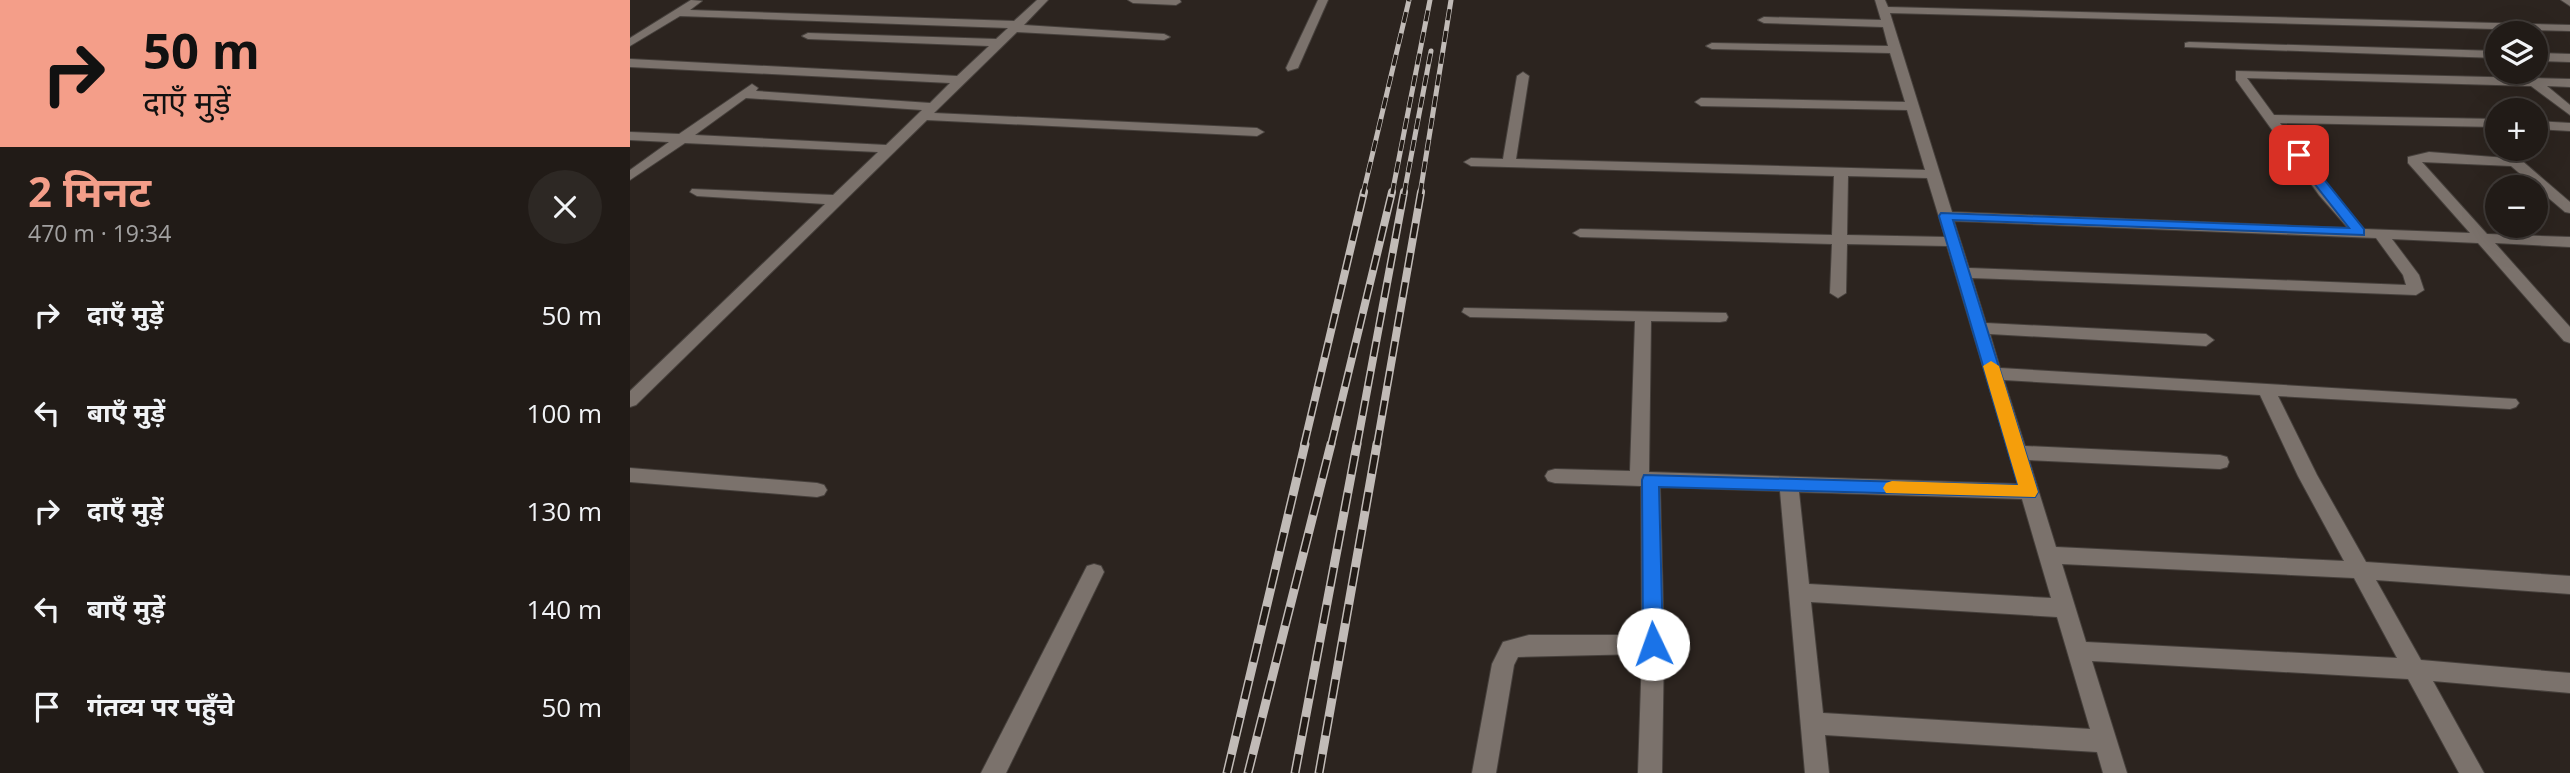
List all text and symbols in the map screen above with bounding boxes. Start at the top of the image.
text: 50 m [143,17,260,83]
map controls [2485,21,2548,238]
button: layers [2485,21,2548,84]
icon: right [28,28,119,119]
text: दाएँ मुड़ें [143,80,231,123]
button: + [2485,98,2548,161]
pin [2269,125,2329,185]
icon: arrive [2280,136,2318,174]
text: 2 मिनट [28,162,151,219]
button: close [528,170,602,244]
button: − [2485,175,2548,238]
text: 470 m · 19:34 [28,217,171,249]
icon: right [28,296,66,334]
text: दाएँ मुड़ें [87,296,164,332]
text: 50 m [541,297,602,333]
icon: left [28,394,66,432]
text: बाएँ मुड़ें [87,394,165,430]
text: 100 m [527,395,602,431]
icon: right [28,492,66,530]
text: दाएँ मुड़ें [87,492,164,528]
text: 130 m [527,493,602,529]
icon: left [28,590,66,628]
text: बाएँ मुड़ें [87,590,165,626]
text: 140 m [527,591,602,627]
position arrow [1616,607,1690,681]
icon: arrive [28,688,66,726]
text: गंतव्य पर पहुँचे [87,688,234,724]
text: 50 m [541,689,602,725]

